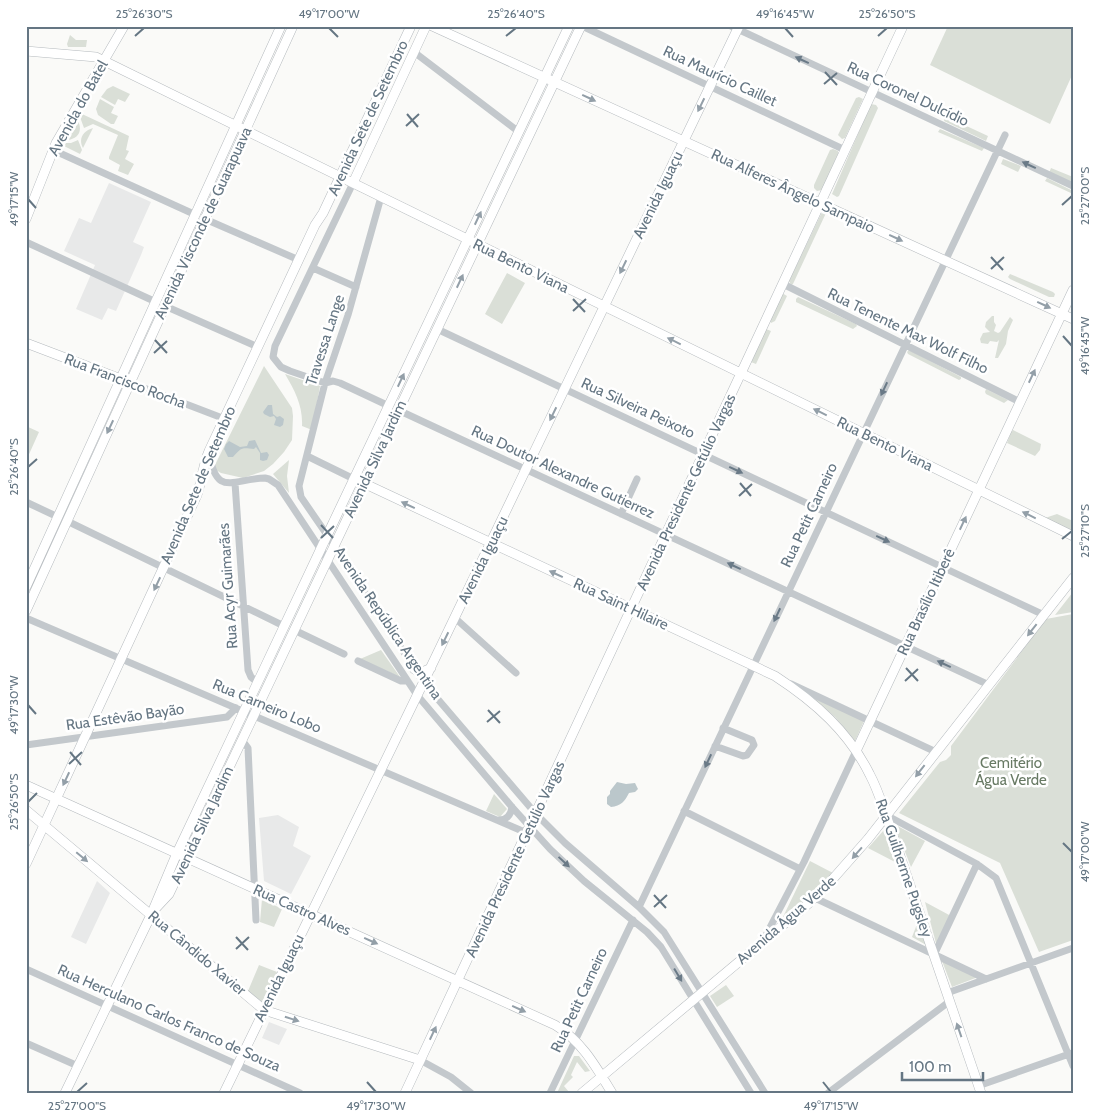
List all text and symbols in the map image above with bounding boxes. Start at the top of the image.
text: 25°26'30"S [115,6,173,21]
text: 49°17'00"W [298,6,360,21]
text: 25°26'40"S [487,6,545,21]
text: 49°16'45"W [756,6,815,21]
text: 25°26'50"S [858,6,916,21]
street label: Avenida Sete de Setembro [324,37,412,199]
street label: Rua Maurício Caillet [660,42,780,110]
one-way arrow [795,55,809,63]
street label: Avenida do Batel [44,57,112,159]
street label: Rua Coronel Dulcídio [844,58,972,130]
one-way arrow [582,94,596,102]
one-way arrow [697,98,705,112]
street label: Avenida Visconde de Guarapuava [150,123,256,322]
street label: Rua Alferes Ângelo Sampaio [708,144,878,237]
street label: Avenida Iguaçu [629,148,687,242]
one-way arrow [1022,161,1036,169]
text: 25°27'00"S [1077,167,1092,225]
text: 49°17'15"W [6,171,21,226]
one-way arrow [474,211,482,225]
one-way arrow [889,234,903,242]
street label: Rua Bento Viana [470,235,573,297]
one-way arrow [619,260,627,274]
one-way arrow [455,274,464,289]
street label: Rua Tenente Max Wolf Filho [825,284,991,378]
street label: Travessa Lange [302,292,348,388]
one-way arrow [1037,302,1051,310]
text: 49°16'45"W [1077,316,1092,375]
one-way arrow [667,337,681,345]
street label: Rua Francisco Rocha [62,350,189,413]
one-way arrow [1029,369,1037,383]
one-way arrow [397,373,405,387]
street label: Rua Silveira Peixoto [578,374,698,442]
one-way arrow [880,382,888,396]
street label: Avenida Presidente Getúlio Vargas [632,391,740,593]
street label: Avenida Silva Jardim [340,397,410,521]
street label: Avenida Sete de Setembro [157,404,239,566]
one-way arrow [549,407,557,421]
one-way arrow [813,408,827,416]
street label: Rua Bento Viana [834,413,937,475]
one-way arrow [106,420,114,434]
street label: Rua Doutor Alexandre Gutierrez [469,422,657,522]
text: 25°26'40"S [6,438,21,496]
street label: Rua Petit Carneiro [777,460,841,570]
one-way arrow [729,466,743,474]
one-way arrow [401,500,416,509]
text: 25°27'10"S [1077,504,1092,558]
one-way arrow [1022,510,1036,518]
street label: Avenida Iguaçu [454,513,512,607]
one-way arrow [960,516,968,530]
street label: Rua Acyr Guimarães [215,523,241,649]
one-way arrow [876,535,890,543]
street label: Avenida República Argentina [330,543,446,703]
street label: Rua Brasílio Itiberê [893,545,959,658]
one-way arrow [726,562,741,570]
one-way arrow [549,569,563,577]
street label: Rua Saint Hilaire [571,574,672,634]
one-way arrow [152,577,160,591]
one-way arrow [773,608,781,622]
one-way arrow [1026,623,1037,636]
one-way arrow [441,632,449,646]
one-way arrow [937,660,951,668]
text: 49°17'30"W [6,675,21,735]
street label: Rua Carneiro Lobo [210,675,324,737]
street label: Rua Estêvão Bayão [65,700,185,734]
one-way arrow [703,754,712,769]
park label: Cemitério Água Verde [975,754,1047,789]
street label: Avenida Presidente Getúlio Vargas [461,758,569,960]
street label: Avenida Silva Jardim [167,763,237,887]
one-way arrow [915,764,926,777]
one-way arrow [62,772,70,786]
text: 25°26'50"S [6,773,21,831]
street label: Rua Guilherme Pugsley [872,796,936,940]
text: 49°17'00"W [1077,821,1092,883]
one-way arrow [851,847,862,860]
one-way arrow [75,851,88,862]
one-way arrow [557,856,569,868]
street label: Avenida Água Verde [732,871,840,968]
street label: Rua Castro Alves [250,880,354,940]
street label: Rua Cândido Xavier [144,907,250,999]
street label: Avenida Iguaçu [250,931,308,1025]
one-way arrow [364,938,378,946]
street label: Rua Petit Carneiro [547,945,611,1055]
street label: Rua Herculano Carlos Franco de Souza [55,961,284,1076]
one-way arrow [674,968,682,983]
one-way arrow [512,1005,526,1013]
one-way arrow [284,1016,299,1023]
one-way arrow [955,1022,963,1037]
one-way arrow [429,1026,437,1040]
scale bar [902,1049,983,1081]
text: 100 m [909,1058,951,1076]
text: 25°27'00"S [48,1098,106,1113]
text: 49°17'30"W [346,1098,406,1113]
text: 49°17'15"W [804,1098,859,1113]

